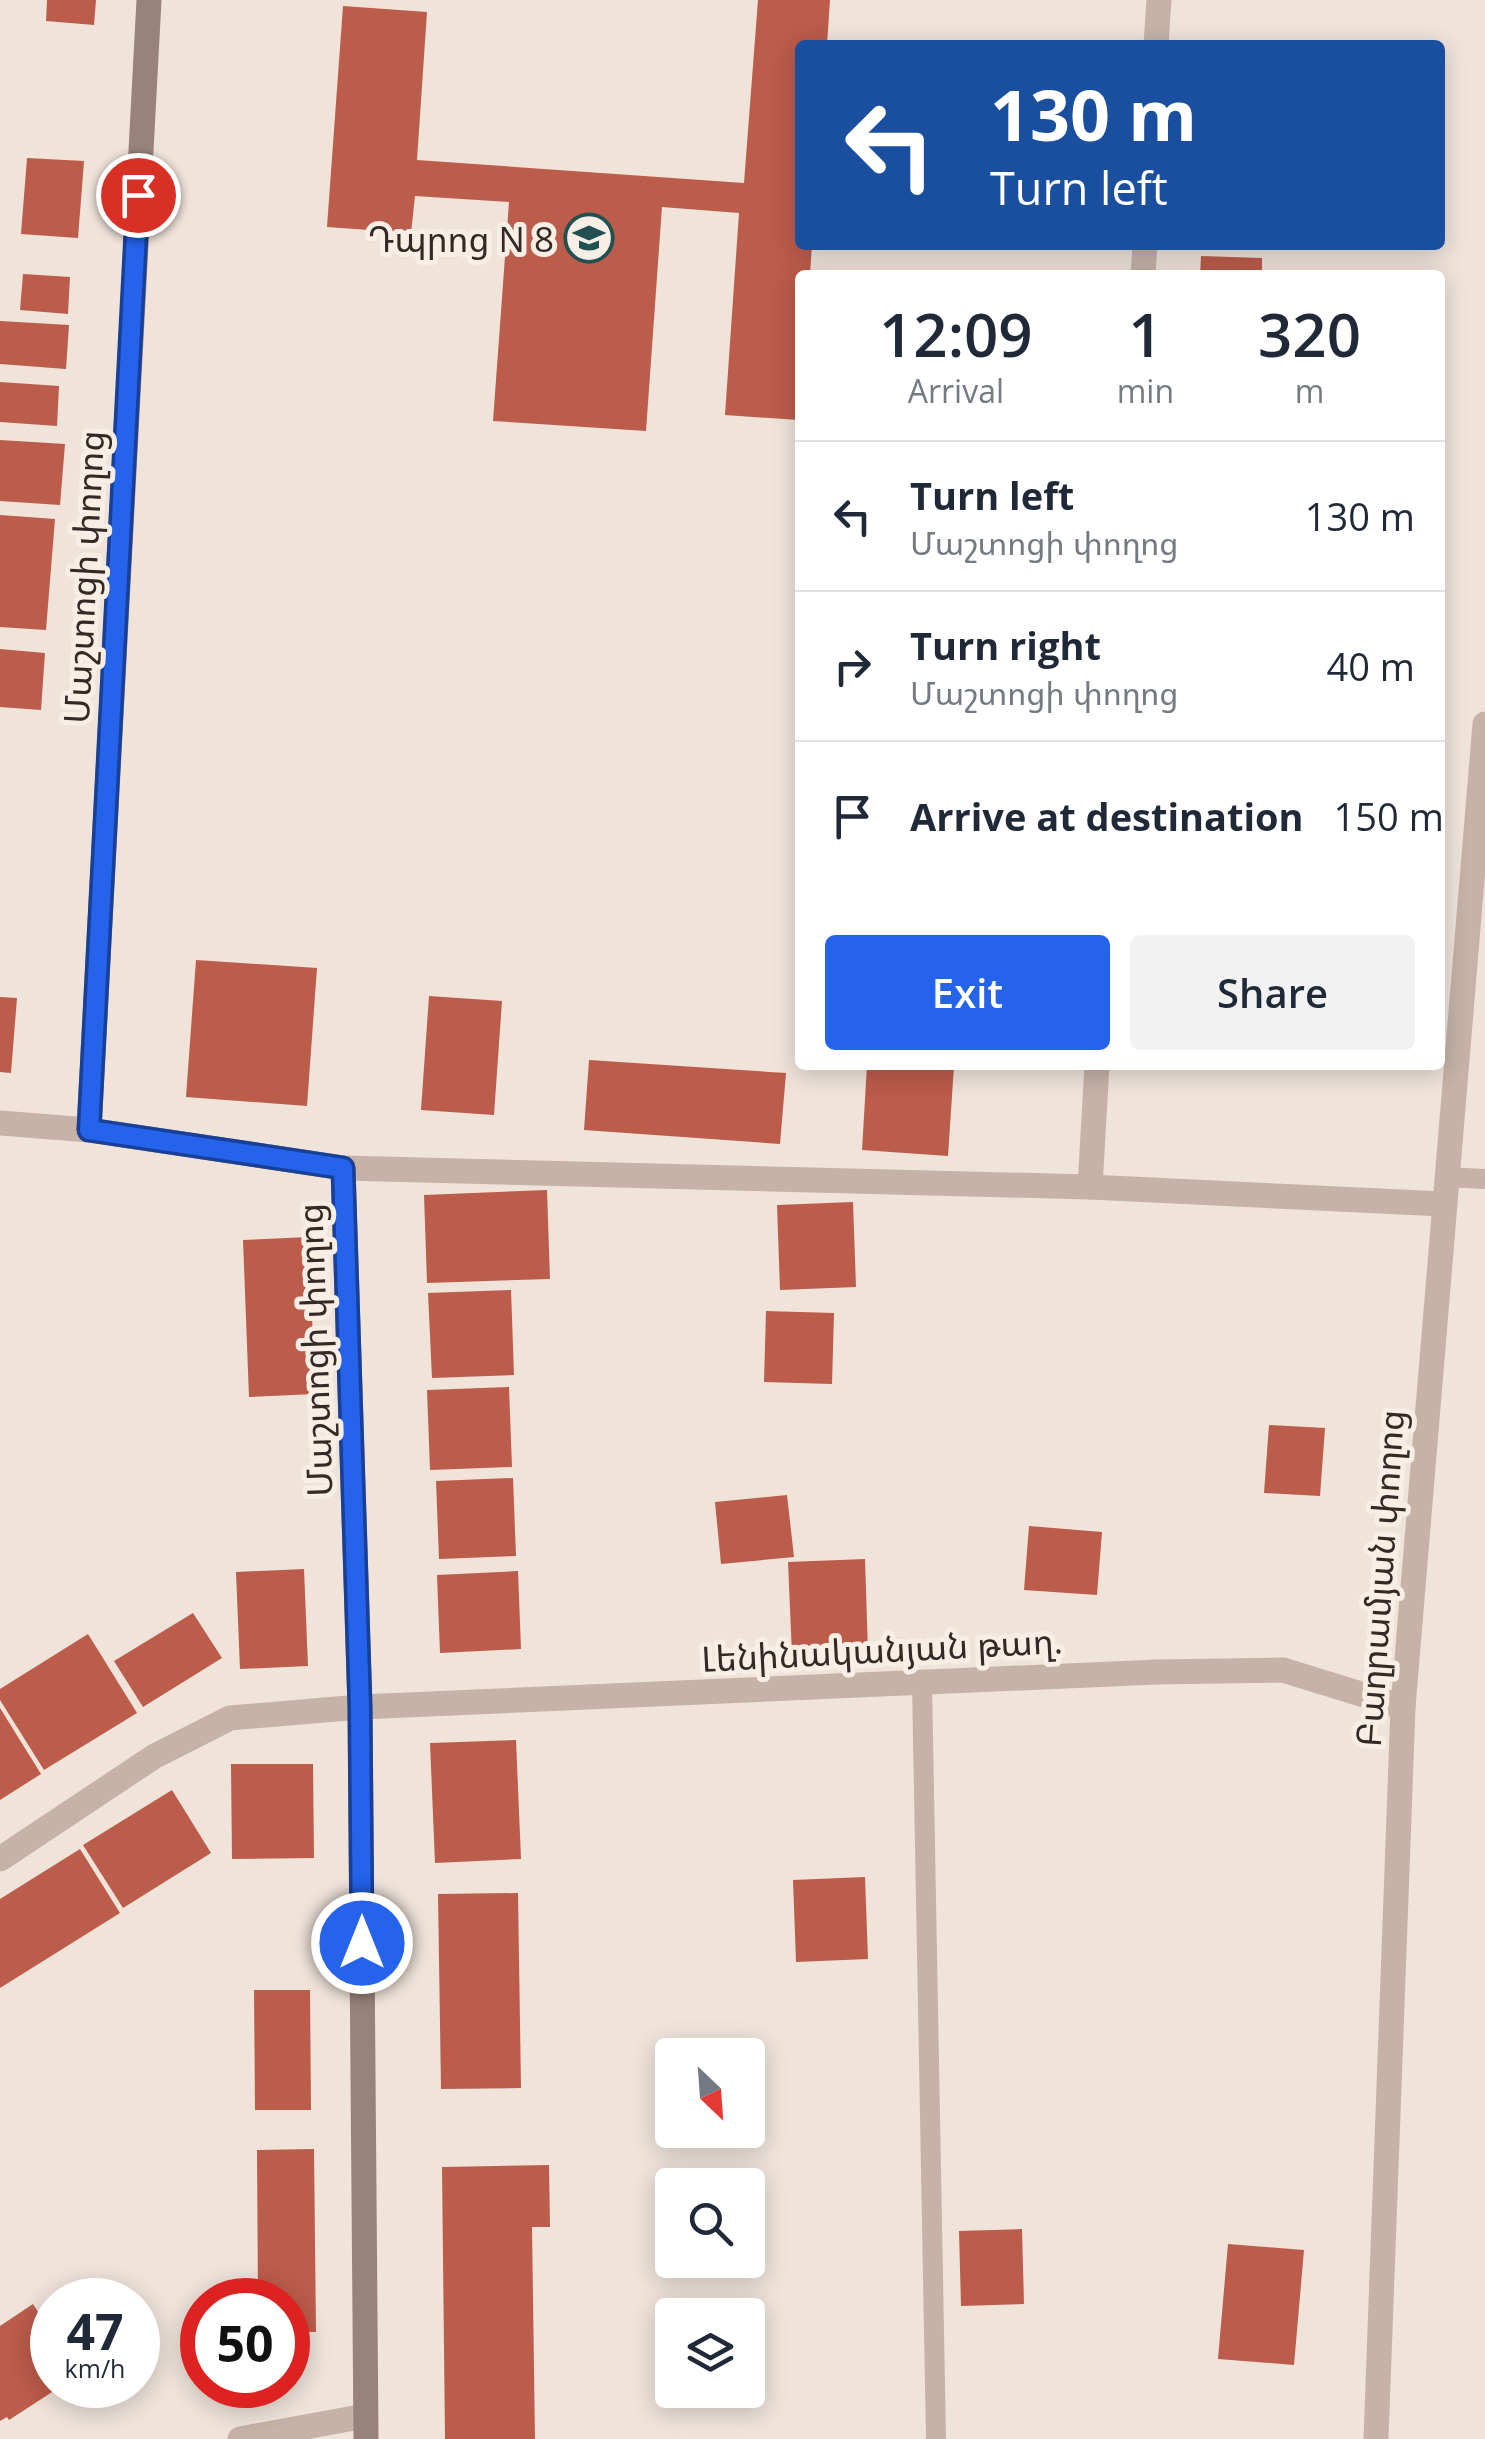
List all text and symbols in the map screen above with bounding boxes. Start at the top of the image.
text: 130 m [990,66,1197,162]
icon: left [825,80,955,210]
pin [96,153,181,238]
text: Turn left [990,157,1168,218]
icon: arrive [111,168,166,223]
school or university icon: Դպրոց N 8 [563,212,615,264]
place label: Դպրոց N 8 [368,215,554,262]
text: 12:09 [879,293,1033,375]
text: 1 [1128,293,1163,375]
text: 320 [1258,293,1361,375]
text: Arrival [908,369,1004,412]
text: min [1117,369,1174,412]
text: m [1295,369,1324,412]
street label: Մաշտոցի փողոց [52,429,114,725]
text: Turn left [910,469,1074,521]
icon: left [825,489,880,544]
text: 130 m [1305,490,1415,542]
text: Մաշտոցի փողոց [910,521,1178,564]
text: Turn right [910,619,1101,671]
icon: right [825,639,880,694]
text: 40 m [1326,640,1415,692]
text: Մաշտոցի փողոց [910,671,1178,714]
icon: arrive [825,789,880,844]
text: Arrive at destination [910,790,1304,842]
text: 150 m [1334,790,1444,842]
button: Exit [825,935,1110,1050]
button: Share [1130,935,1415,1050]
street label: Մաշտոցի փողոց [285,1202,343,1498]
street label: Բաղրամյան փողոց [1344,1408,1414,1748]
street label: Լենինականյան թաղ. [700,1616,1064,1682]
position arrow [310,1891,414,1995]
north arrow [655,2038,765,2148]
map controls [655,2038,765,2408]
button: search [655,2168,765,2278]
speed limit sign: 50 [180,2278,310,2408]
text: 47 [66,2297,124,2365]
button: layers [655,2298,765,2408]
text: km/h [65,2351,125,2385]

